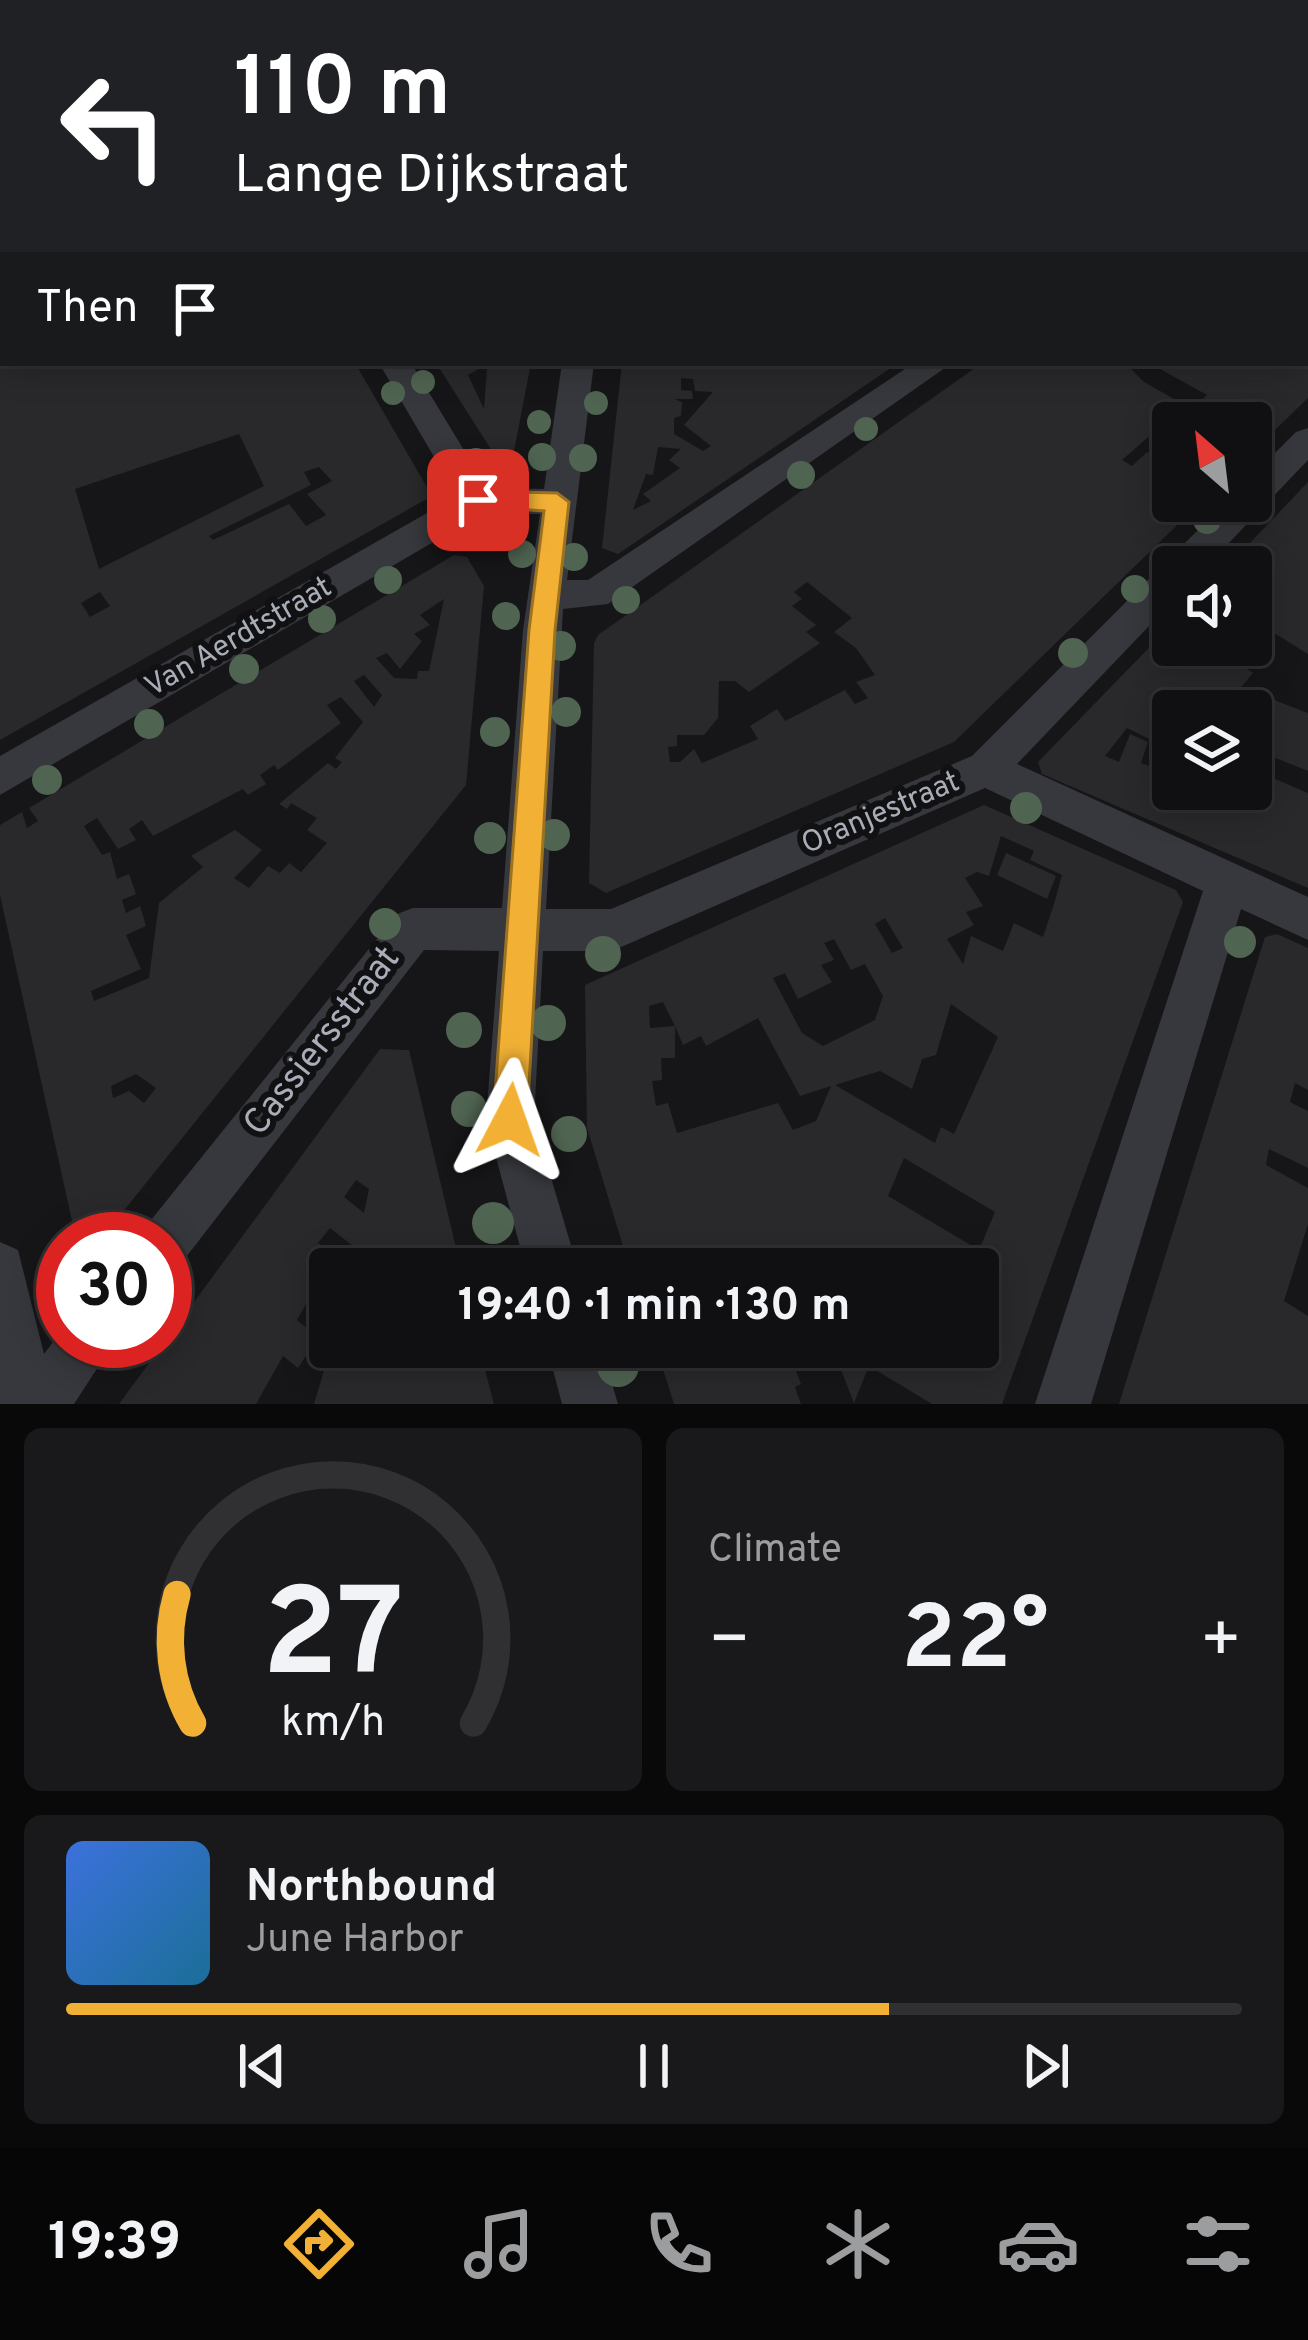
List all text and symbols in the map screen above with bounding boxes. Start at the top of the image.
text: 110 m [234,39,451,145]
icon: left [36,48,192,204]
text: Lange Dijkstraat [234,143,630,212]
icon: arrive [162,276,228,342]
text: Then [36,281,138,338]
north arrow [1152,402,1272,522]
map controls [1152,402,1272,810]
pin [427,449,529,551]
icon: arrive [445,467,511,533]
button: sound [1152,546,1272,666]
street label: Van Aerdtstraat [139,570,339,706]
button: layers [1152,690,1272,810]
street label: Oranjestraat [796,764,966,864]
street label: Cassiersstraat [235,938,411,1146]
position arrow [447,1057,573,1183]
speed limit sign: 30 [36,1212,192,1368]
text: 19:40 · 1 min · 130 m [458,1279,850,1336]
text: Climate [708,1527,842,1576]
text: 27 [262,1562,404,1720]
text: 22° [901,1587,1049,1700]
text: − [708,1602,751,1685]
text: + [1199,1602,1242,1685]
text: km/h [281,1696,385,1750]
text: Northbound [246,1860,497,1917]
text: June Harbor [246,1917,464,1966]
icon: previous [229,2033,295,2099]
icon: pause [621,2033,687,2099]
icon: next [1013,2033,1079,2099]
icon: directions [277,2202,361,2286]
icon: music [457,2202,541,2286]
icon: phone [637,2202,721,2286]
icon: climate [816,2202,900,2286]
icon: car [996,2202,1080,2286]
icon: filters [1176,2202,1260,2286]
text: 19:39 [48,2210,181,2279]

